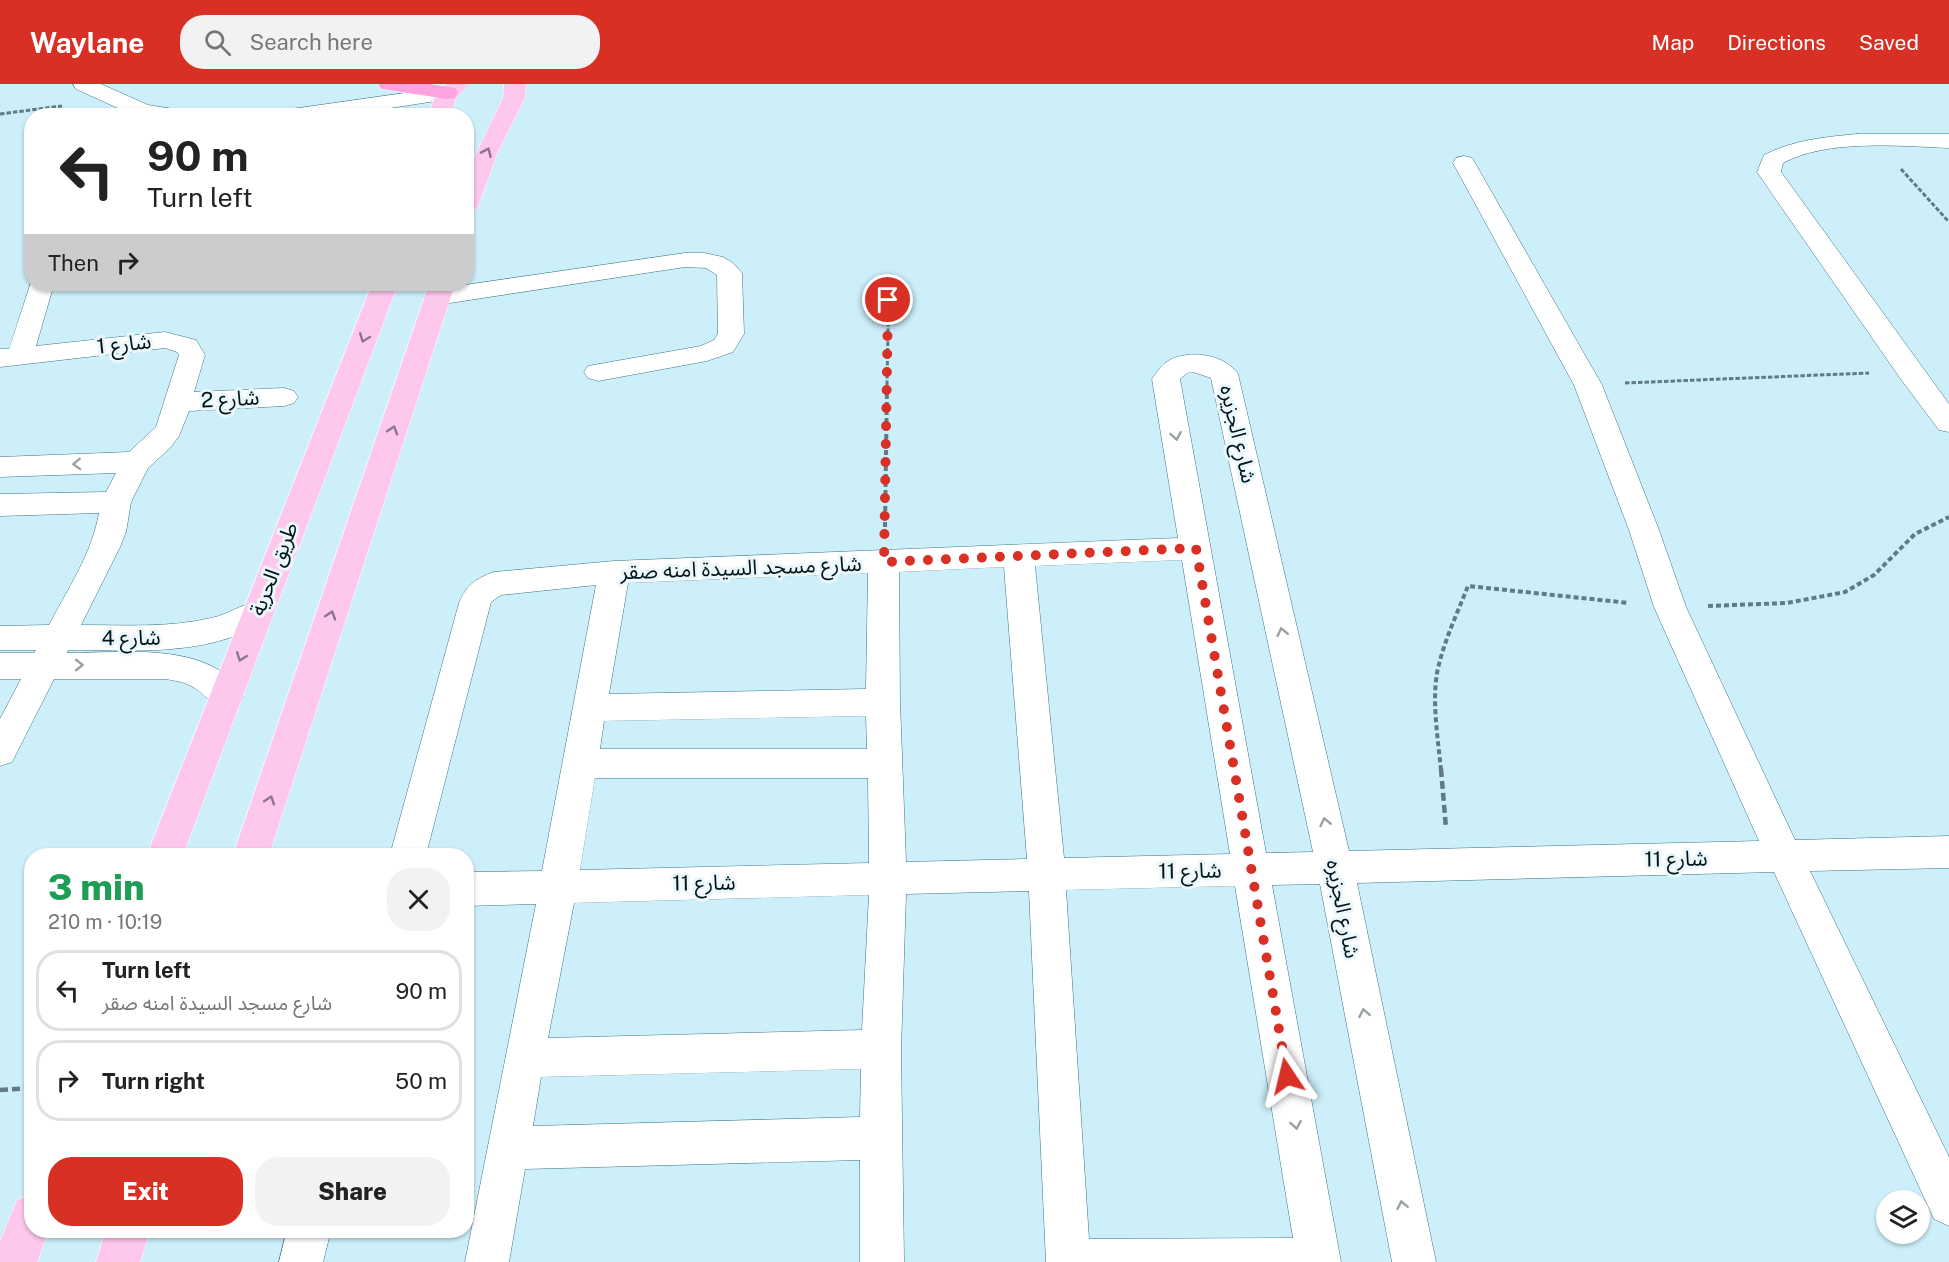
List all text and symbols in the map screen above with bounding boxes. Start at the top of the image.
search box [180,15,600,69]
text: Waylane [30,26,144,59]
icon: search [201,26,234,59]
text: Search here [249,29,373,55]
text: Map [1652,30,1694,55]
text: Directions [1727,30,1826,55]
text: Saved [1859,30,1919,55]
text: 90 m [147,131,249,180]
icon: left [48,132,126,210]
one-way arrow [480,148,492,159]
text: Turn left [147,181,253,213]
icon: right [111,246,144,279]
text: Then [48,250,99,276]
pin [862,274,913,325]
icon: arrive [871,283,904,316]
street label: شارع 1 [95,328,153,362]
one-way arrow [359,332,371,343]
street label: شارع الجزيره [1212,382,1262,486]
street label: شارع 2 [200,384,260,416]
one-way arrow [386,425,398,435]
one-way arrow [1169,431,1182,441]
one-way arrow [73,458,82,470]
street label: طريق الحرية [244,518,304,620]
street label: شارع مسجد السيدة امنه صقر [619,551,862,587]
one-way arrow [324,610,337,620]
street label: شارع 4 [101,624,161,654]
one-way arrow [1277,627,1290,637]
one-way arrow [235,651,248,662]
one-way arrow [75,659,84,671]
one-way arrow [262,795,275,805]
one-way arrow [1319,818,1332,828]
street label: شارع 11 [1644,845,1708,875]
street label: شارع 11 [1158,857,1222,887]
street label: شارع الجزيره [1319,858,1365,961]
text: 3 min [48,866,145,908]
button: close [387,868,450,931]
street label: شارع 11 [672,869,736,899]
text: 210 m · 10:19 [48,910,162,934]
text: Turn left [102,957,191,983]
icon: left [51,974,84,1007]
text: 90 m [396,978,447,1004]
text: شارع مسجد السيدة امنه صقر [102,991,332,1015]
one-way arrow [1358,1009,1371,1019]
position arrow [1255,1044,1319,1108]
icon: right [51,1064,84,1097]
text: Turn right [102,1068,205,1094]
text: 50 m [395,1068,447,1094]
one-way arrow [1289,1120,1301,1130]
button: Exit [48,1157,243,1226]
button: Share [255,1157,450,1226]
map controls [1876,1190,1930,1244]
button: layers [1876,1190,1930,1244]
one-way arrow [1396,1200,1409,1210]

